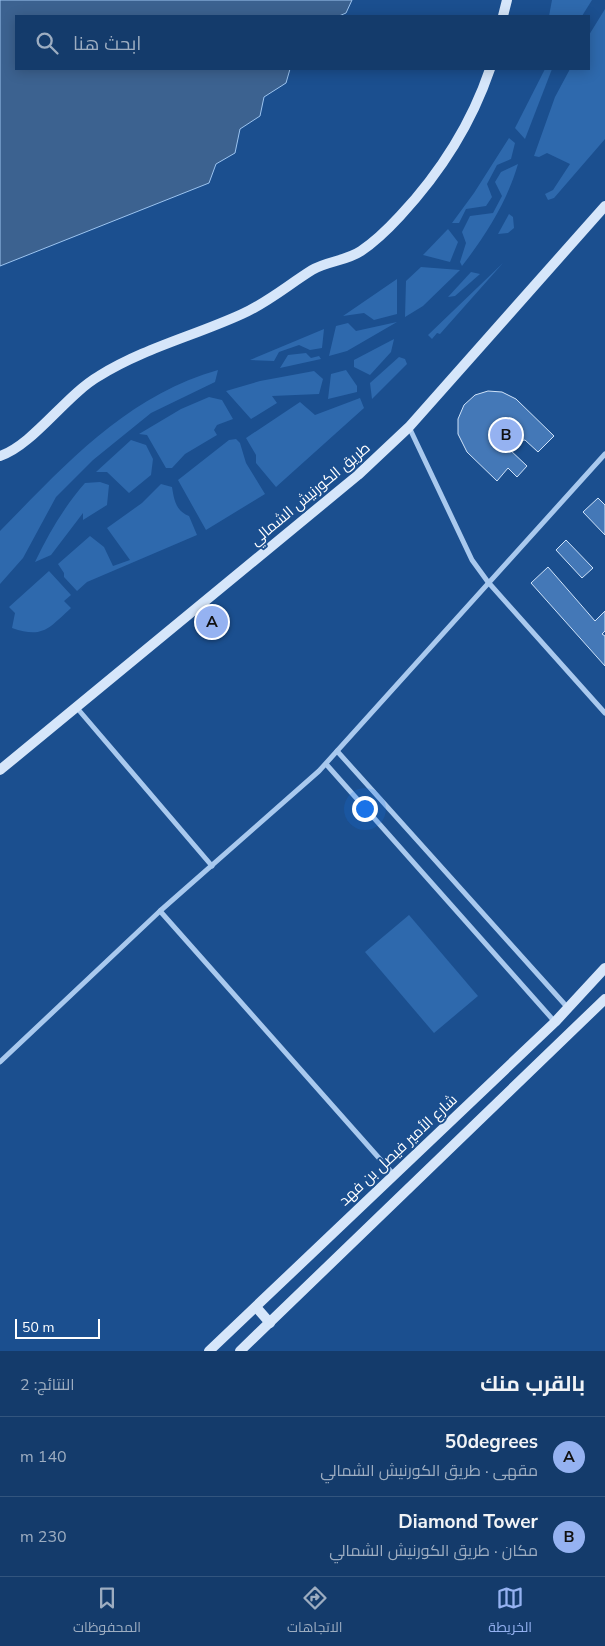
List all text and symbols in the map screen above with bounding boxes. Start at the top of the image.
search box [15,15,590,70]
icon: search [33,29,61,57]
text: ابحث هنا [73,31,141,57]
pin: B [490,416,522,454]
street label: طريق الكورنيش الشمالي [246,438,375,552]
pin: A [196,603,228,641]
your location [352,796,378,822]
street label: شارع الأمير فيصل بن فهد [334,1090,462,1211]
scale bar [15,1316,100,1339]
text: 50 m [22,1318,54,1337]
text: بالقرب منك [480,1370,585,1398]
text: النتائج: 2 [20,1374,75,1396]
text: 50degrees [445,1429,538,1455]
text: 140 m [20,1446,67,1468]
text: A [563,1446,575,1468]
text: مقهى · طريق الكورنيش الشمالي [320,1460,538,1482]
text: Diamond Tower [398,1509,538,1535]
text: 230 m [20,1526,67,1548]
text: B [564,1526,575,1548]
text: مكان · طريق الكورنيش الشمالي [329,1540,538,1562]
tab: المحفوظات [73,1584,141,1640]
tab: الاتجاهات [287,1584,342,1640]
tab: الخريطة [488,1584,532,1640]

